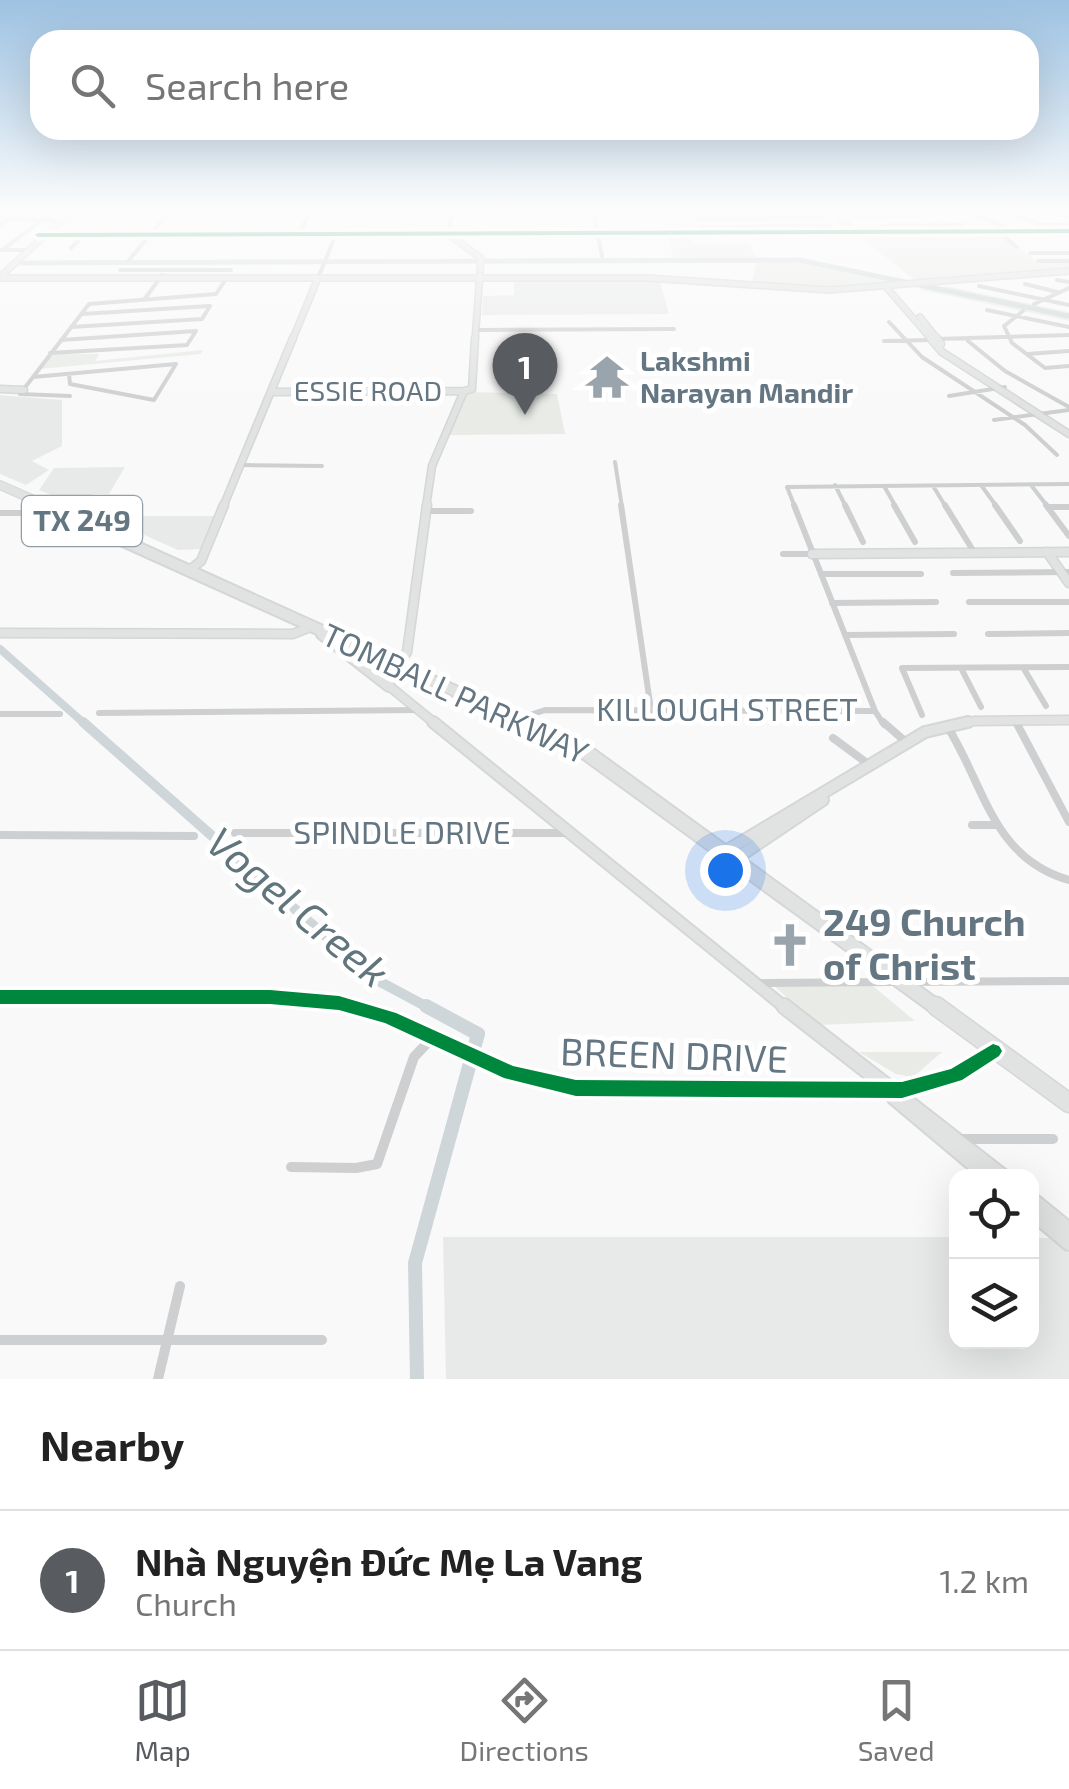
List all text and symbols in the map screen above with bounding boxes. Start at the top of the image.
search box [30,30,1039,140]
icon: search [65,58,120,113]
text: Search here [145,62,349,108]
pin: 1 [492,332,558,415]
place label: Lakshmi Narayan Mandir [640,343,853,409]
temple icon: Lakshmi Narayan Mandir [583,353,631,401]
street label: ESSIE ROAD [294,373,442,407]
road number: TX 249 [22,496,142,546]
street label: TOMBALL PARKWAY [317,614,595,770]
street label: KILLOUGH STREET [596,689,858,727]
street label: SPINDLE DRIVE [293,812,511,850]
water label: Vogel Creek [198,815,400,997]
your location [700,845,751,896]
place label: 249 Church of Christ [823,898,1026,988]
church icon: 249 Church of Christ [766,921,814,969]
street label: BREEN DRIVE [559,1027,789,1081]
map controls [949,1169,1039,1349]
button: locate [949,1169,1039,1259]
button: layers [949,1259,1039,1349]
text: Nearby [40,1419,184,1469]
text: Nhà Nguyện Đức Mẹ La Vang [135,1538,643,1584]
text: 1 [66,1561,79,1599]
text: 1.2 km [939,1561,1029,1599]
text: Church [135,1584,237,1622]
tab: Map [134,1673,191,1767]
tab: Directions [460,1673,589,1767]
tab: Saved [858,1673,935,1767]

